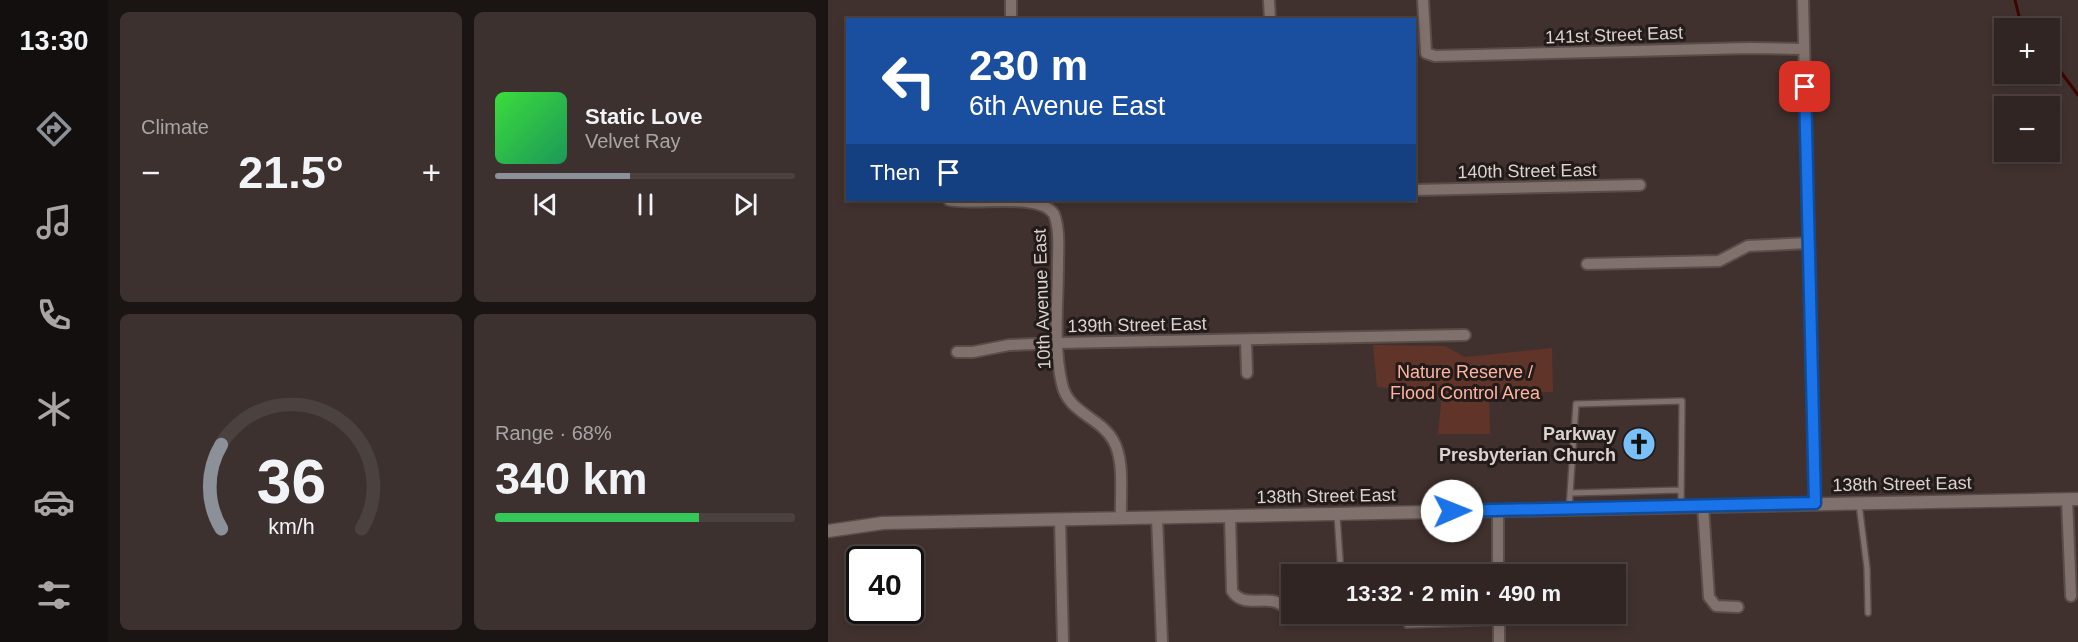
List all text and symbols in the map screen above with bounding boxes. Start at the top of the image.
map controls [1994,18,2060,162]
button: + [1994,18,2060,84]
street label: 141st Street East [1545,23,1683,47]
text: 13:30 [19,26,89,56]
icon: left [870,42,948,120]
text: 230 m [969,42,1088,89]
pin [1779,61,1830,112]
icon: arrive [1788,70,1821,103]
text: 6th Avenue East [969,91,1165,121]
button: − [1994,96,2060,162]
text: Static Love [585,104,702,129]
icon: directions [33,108,75,150]
text: Climate [141,116,209,138]
text: Velvet Ray [585,130,681,152]
text: 21.5° [238,147,344,198]
text: − [141,154,160,191]
text: + [422,154,441,191]
icon: arrive [932,156,965,189]
text: Then [870,160,920,185]
street label: 140th Street East [1457,160,1597,182]
icon: previous [529,188,562,221]
icon: pause [629,188,662,221]
icon: next [729,188,762,221]
icon: music [33,201,75,243]
street label: 10th Avenue East [1030,228,1054,370]
icon: phone [33,294,75,336]
street label: 139th Street East [1067,314,1207,336]
park label: Nature Reserve / Flood Control Area [1390,362,1541,403]
icon: climate [33,388,75,430]
text: Range · 68% [495,422,612,444]
place label: Parkway Presbyterian Church [1439,424,1616,465]
church icon: Parkway Presbyterian Church [1621,426,1657,462]
text: 36 [256,447,326,516]
text: 340 km [495,453,648,504]
street label: 138th Street East [1832,473,1972,495]
position arrow [1420,479,1484,543]
icon: car [33,481,75,523]
street label: 138th Street East [1256,485,1396,507]
text: km/h [268,515,314,539]
speed limit sign: 40 [846,546,924,624]
icon: filters [33,574,75,616]
text: 13:32 · 2 min · 490 m [1346,581,1561,606]

